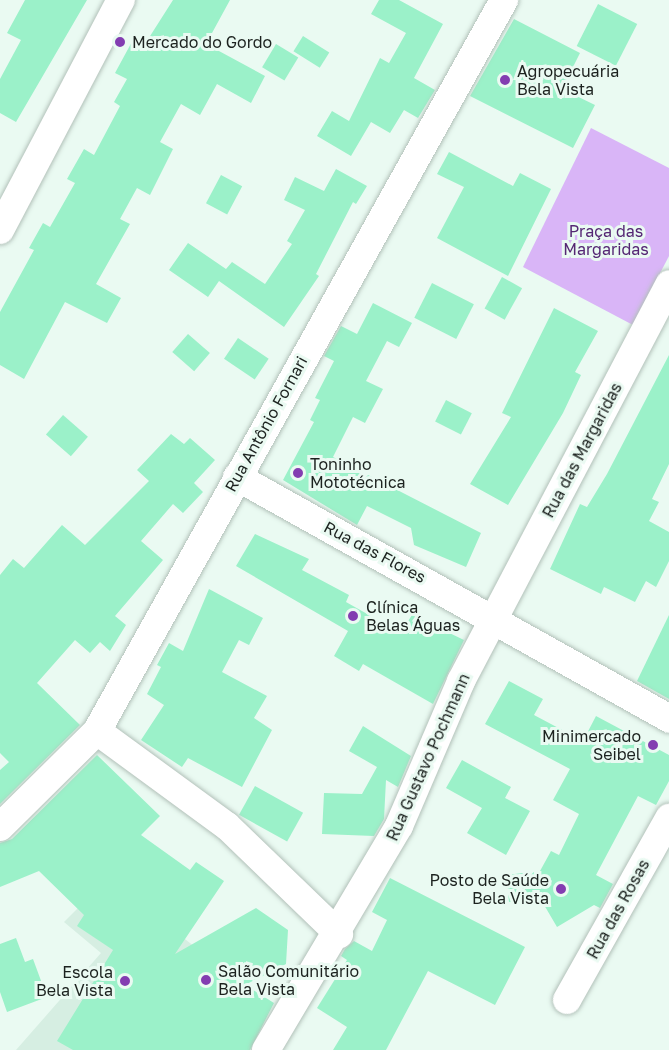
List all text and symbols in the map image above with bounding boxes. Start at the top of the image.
place label: Mercado do Gordo [132,32,272,52]
marker: Mercado do Gordo [113,35,127,49]
place label: Agropecuária Bela Vista [517,61,619,99]
marker: Agropecuária Bela Vista [498,73,512,87]
park label: Praça das Margaridas [563,221,649,259]
street label: Rua Antônio Fornari [221,353,311,495]
street label: Rua das Margaridas [538,379,626,521]
place label: Toninho Mototécnica [310,454,406,492]
marker: Toninho Mototécnica [291,466,305,480]
street label: Rua das Flores [321,517,429,587]
place label: Clínica Belas Águas [366,597,460,635]
marker: Clínica Belas Águas [344,607,362,625]
street label: Rua Gustavo Pochmann [382,670,474,844]
place label: Minimercado Seibel [542,726,641,764]
marker: Minimercado Seibel [646,738,660,752]
street label: Rua das Rosas [583,856,653,962]
place label: Posto de Saúde Bela Vista [429,870,549,908]
marker: Posto de Saúde Bela Vista [554,882,568,896]
place label: Salão Comunitário Bela Vista [218,961,359,999]
place label: Escola Bela Vista [36,962,113,1000]
marker: Salão Comunitário Bela Vista [199,973,213,987]
marker: Escola Bela Vista [118,974,132,988]

